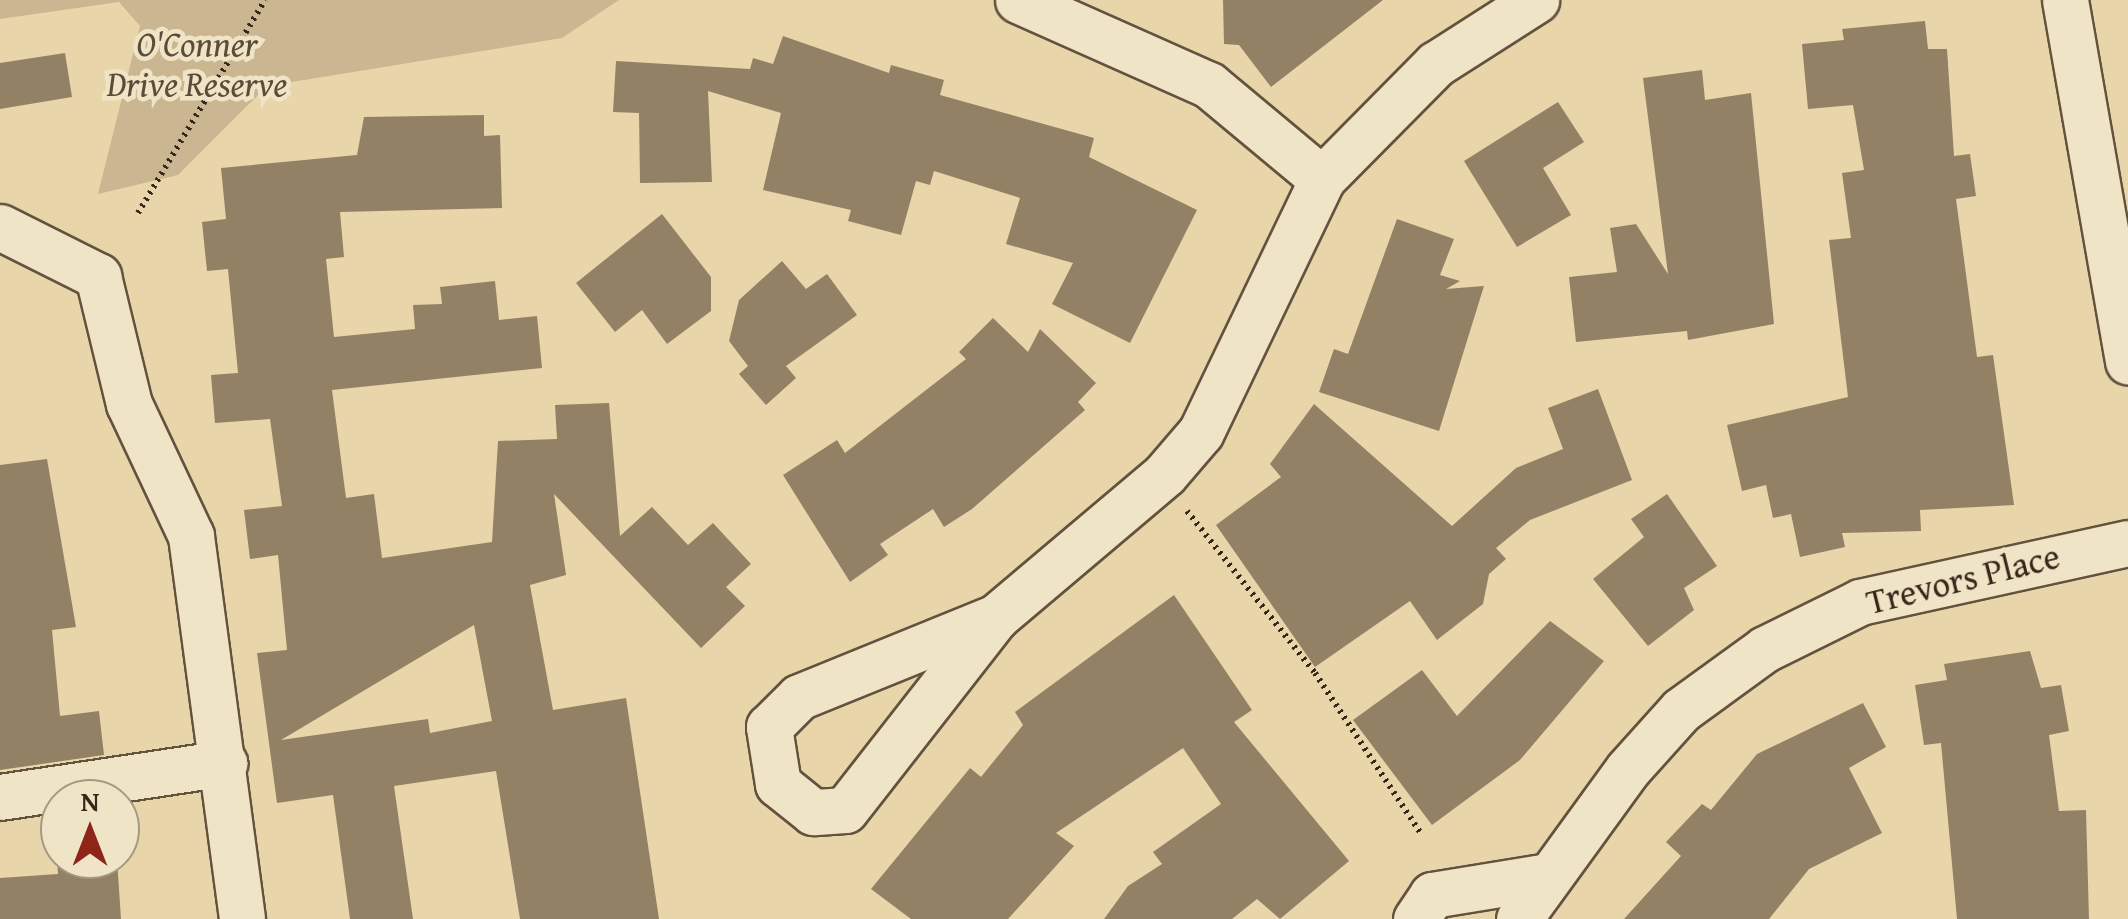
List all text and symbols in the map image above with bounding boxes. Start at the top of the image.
park label: O'Conner Drive Reserve [107,23,287,105]
street label: Trevors Place [1862,535,2064,623]
north arrow [40,779,140,879]
text: N [81,780,99,821]

